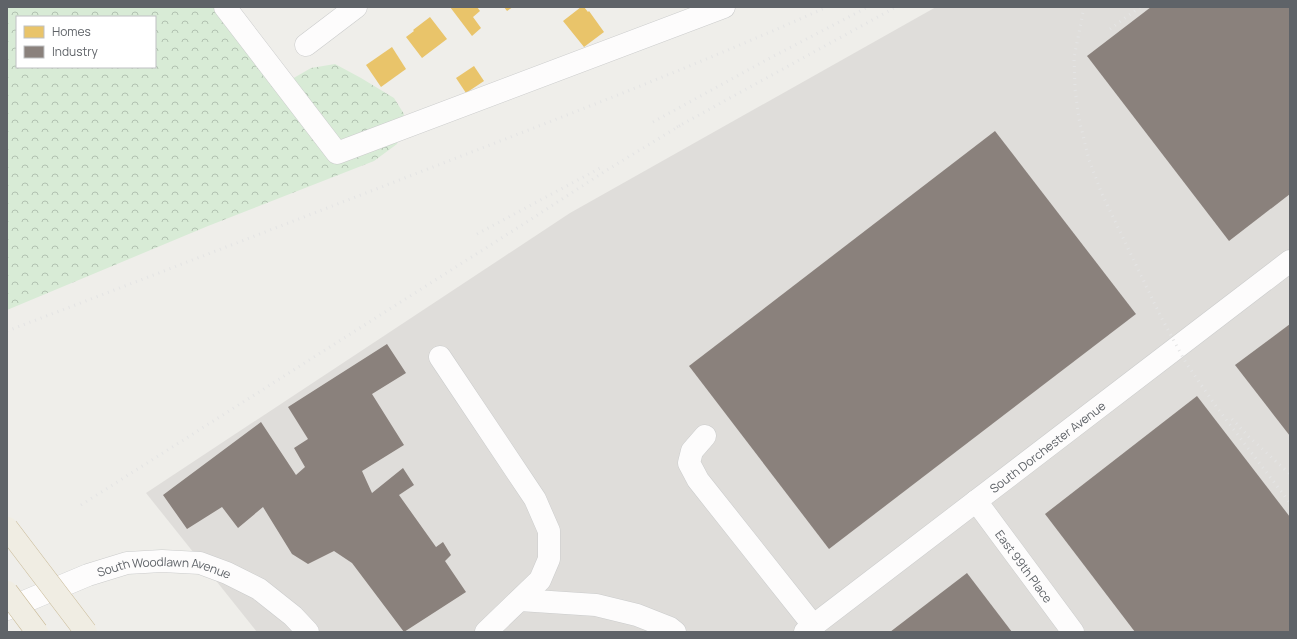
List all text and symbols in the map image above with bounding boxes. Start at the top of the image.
legend [16,16,156,68]
text: Homes [52,23,91,40]
text: Industry [52,43,98,60]
street label: South Dorchester Avenue [986,397,1109,497]
street label: East 99th Place [992,526,1057,606]
street label: South Woodlawn Avenue [95,552,234,582]

